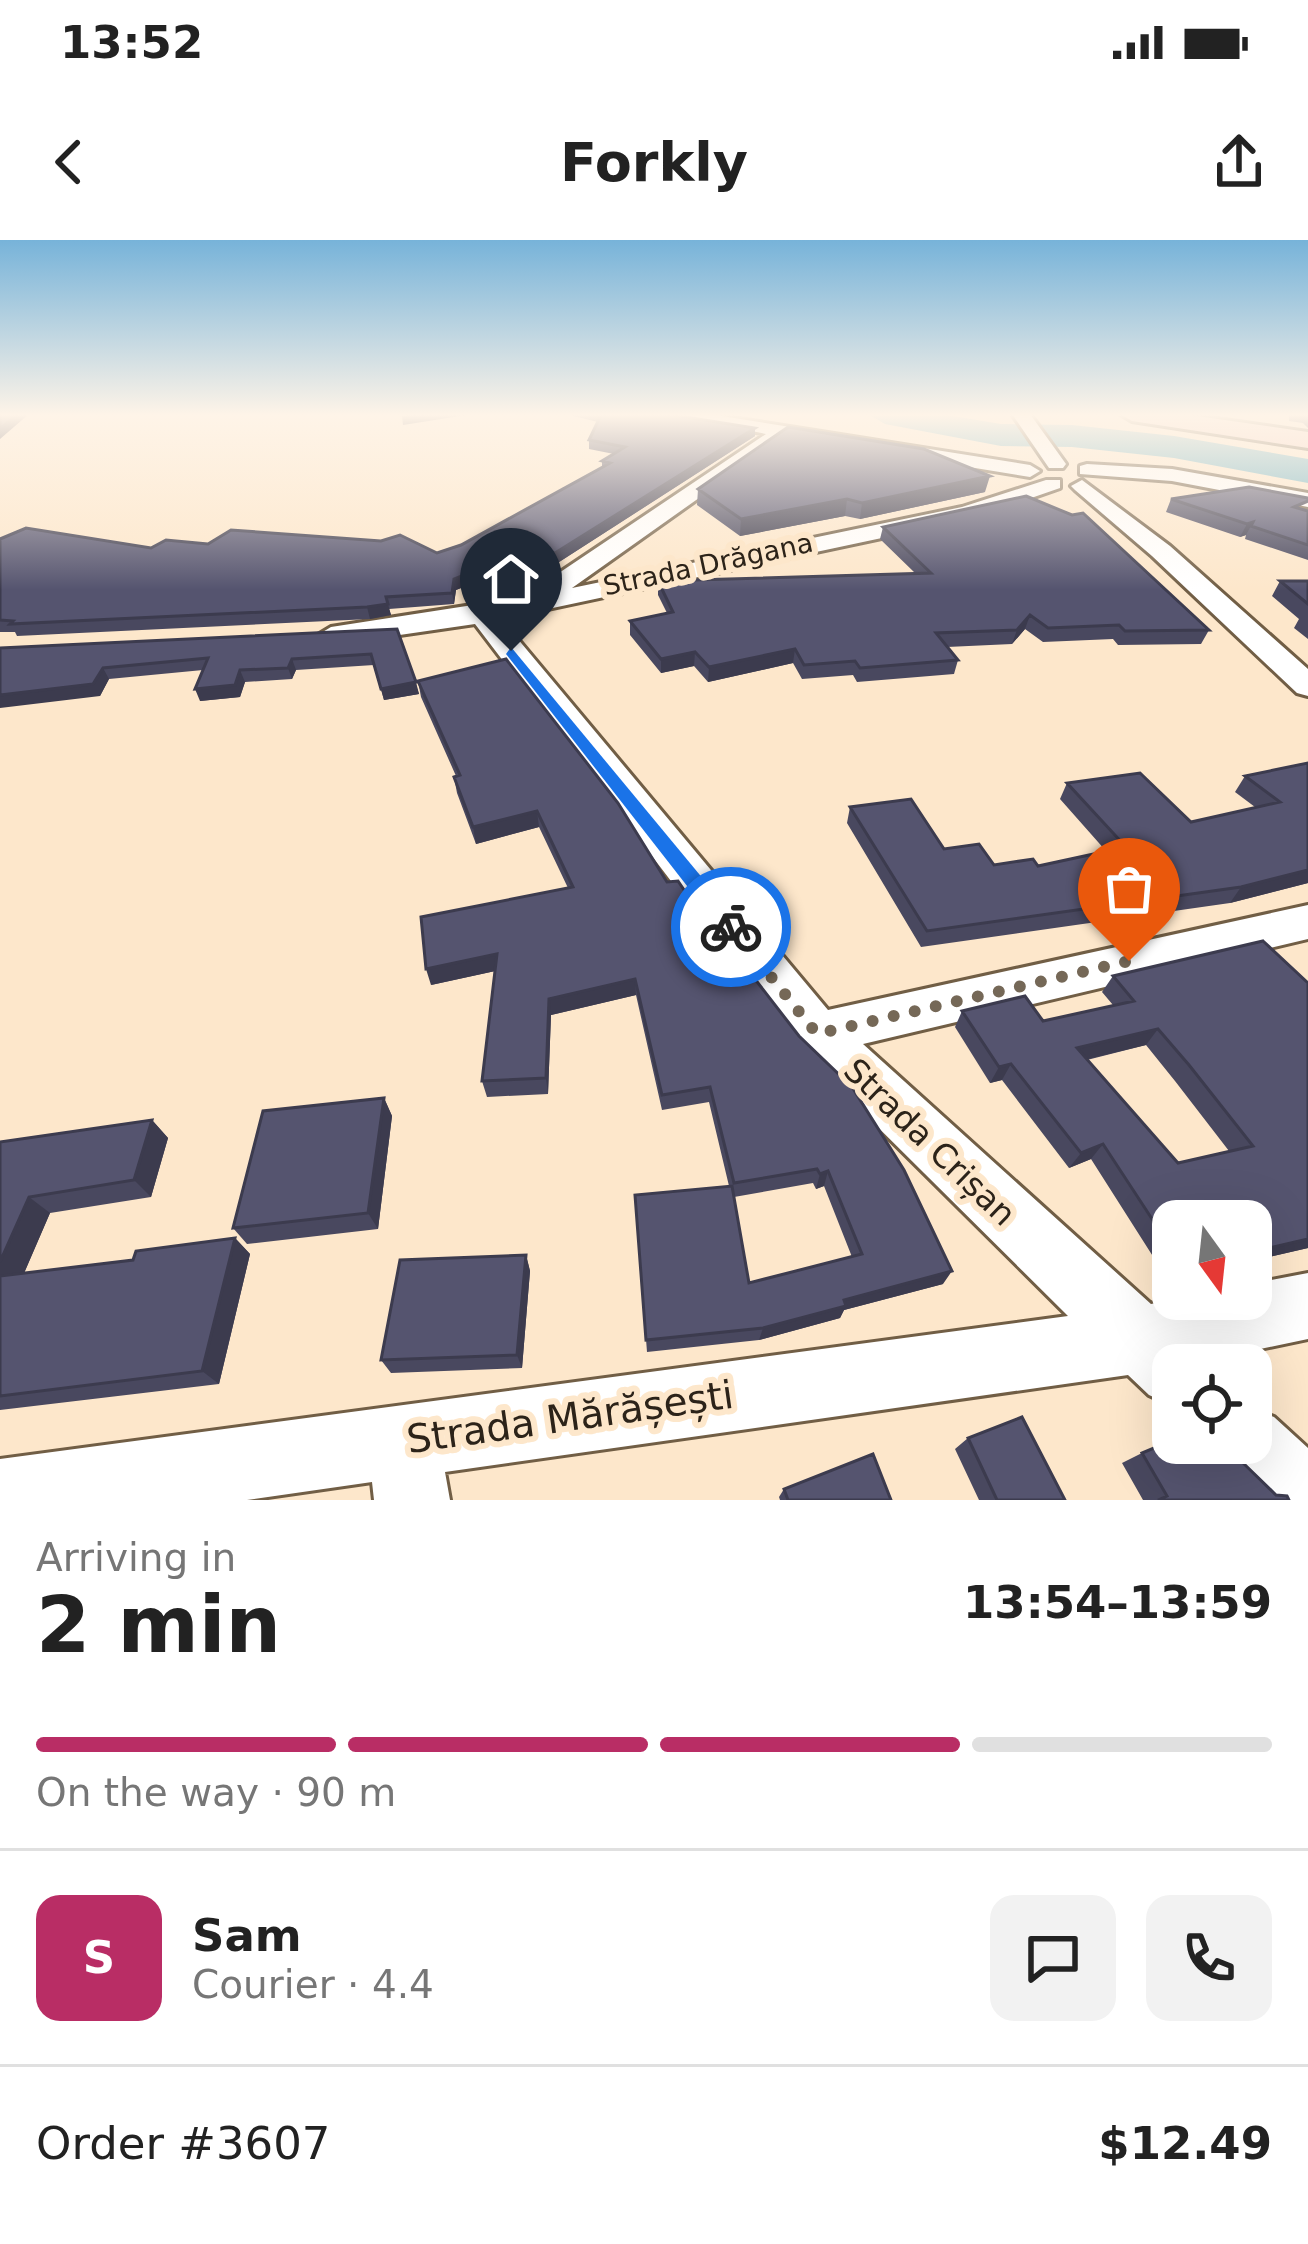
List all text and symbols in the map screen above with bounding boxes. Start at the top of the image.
text: 13:52 [60,16,203,69]
icon: back [36,129,102,195]
icon: share [1206,129,1272,195]
text: Forkly [560,131,748,194]
street label: Strada Drăgana [600,527,816,601]
pin [460,528,562,651]
icon: home [478,546,544,612]
pin [1078,838,1180,961]
icon: bag [1096,856,1162,922]
courier [671,867,791,987]
icon: bike [698,894,764,960]
street label: Strada Crișan [836,1050,1024,1234]
north arrow [1152,1200,1272,1320]
map controls [1152,1200,1272,1464]
button: locate [1152,1344,1272,1464]
street label: Strada Mărășești [404,1372,736,1463]
text: Arriving in [36,1535,236,1580]
text: 13:54–13:59 [963,1576,1272,1629]
text: 2 min [36,1580,281,1670]
text: On the way · 90 m [36,1770,396,1815]
button: chat [990,1895,1116,2021]
button: phone [1146,1895,1272,2021]
text: Sam [192,1909,302,1962]
text: S [83,1931,115,1984]
text: Courier · 4.4 [192,1962,434,2007]
text: Order #3607 [36,2117,330,2170]
text: $12.49 [1098,2117,1272,2170]

